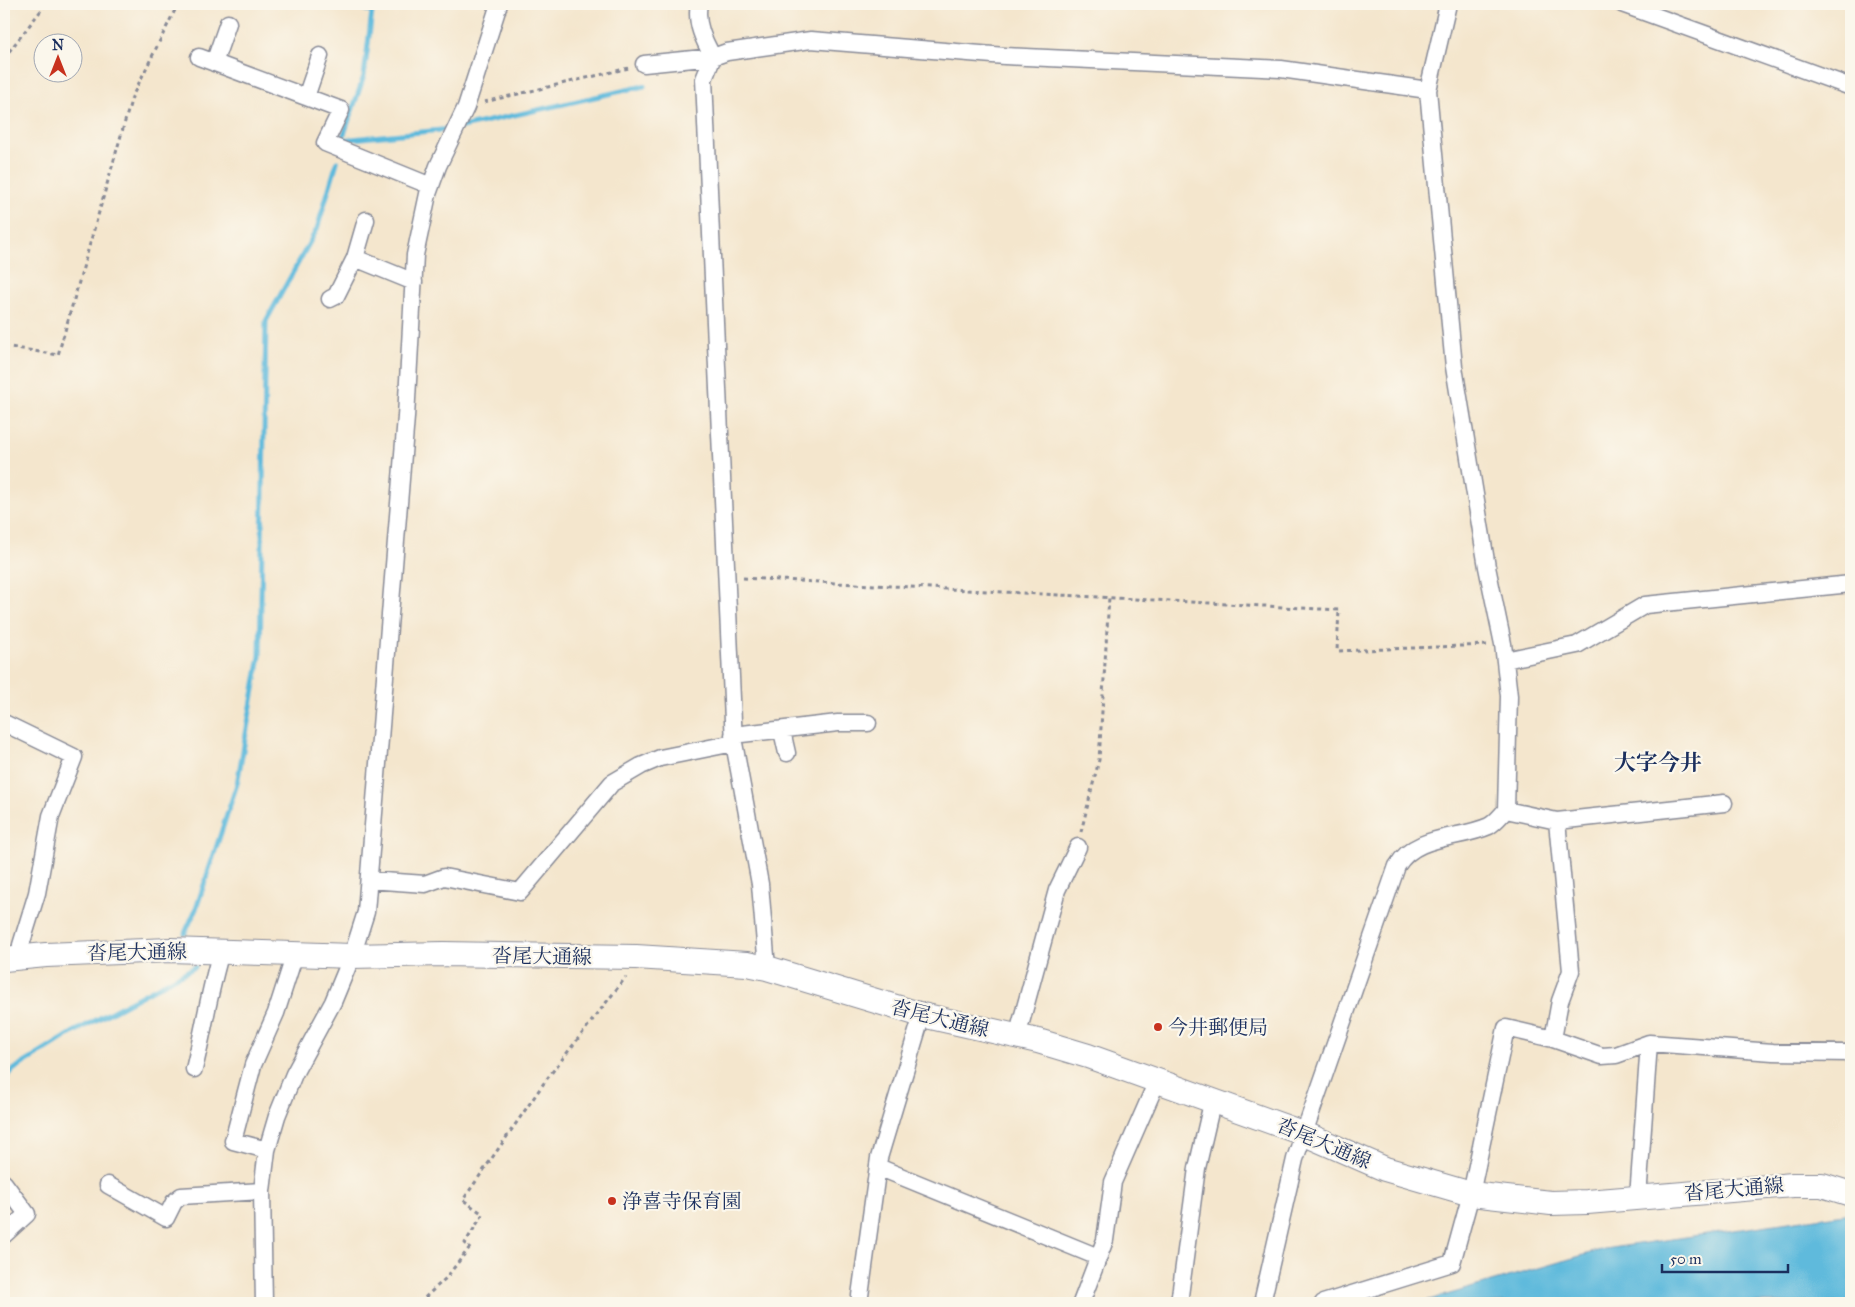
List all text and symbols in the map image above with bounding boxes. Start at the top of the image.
north arrow [32,32,82,82]
text: N [52,37,64,54]
district label: 大字今井 [1614,749,1702,776]
street label: 沓尾大通線 [87,939,187,965]
street label: 沓尾大通線 [492,943,592,969]
street label: 沓尾大通線 [889,994,991,1042]
place label: 今井郵便局 [1168,1015,1268,1039]
marker: 今井郵便局 [1152,1021,1164,1033]
street label: 沓尾大通線 [1273,1112,1375,1174]
street label: 沓尾大通線 [1683,1173,1785,1205]
place label: 浄喜寺保育園 [622,1189,742,1213]
marker: 浄喜寺保育園 [606,1195,618,1207]
scale bar [1662,1242,1789,1274]
text: 50 m [1670,1250,1702,1268]

